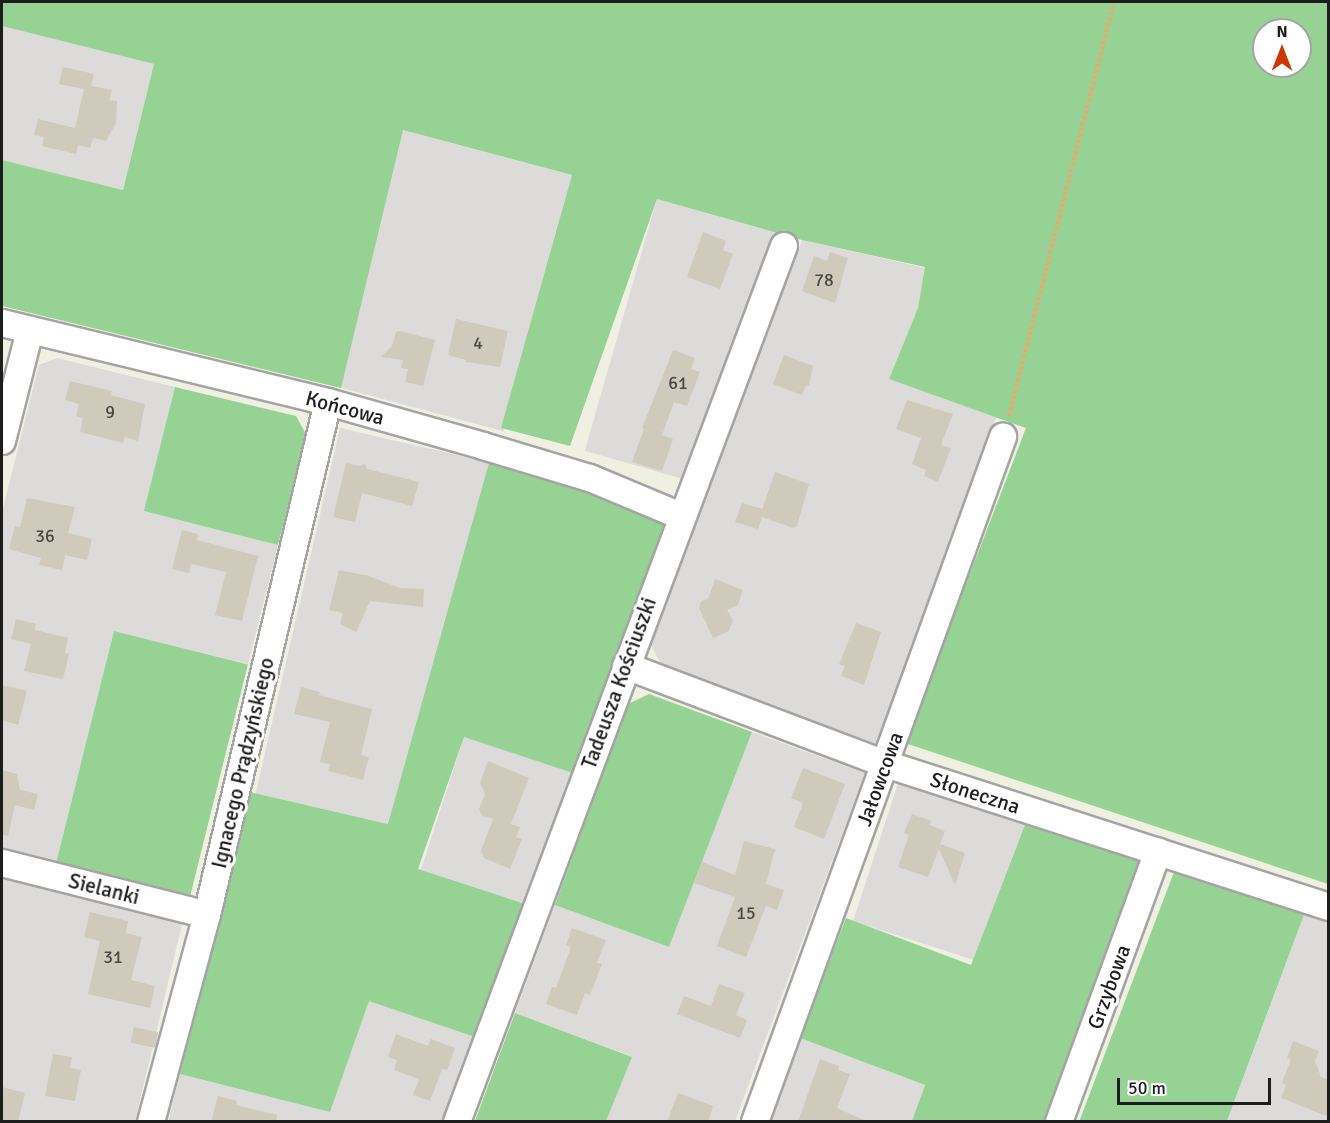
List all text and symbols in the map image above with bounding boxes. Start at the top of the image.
north arrow [1252,18,1312,78]
text: N [1276,22,1288,42]
house number: 78 [814,269,834,291]
house number: 4 [473,332,483,354]
house number: 61 [668,372,688,394]
street label: Końcowa [303,385,387,431]
house number: 9 [105,401,115,423]
house number: 36 [35,525,55,547]
street label: Tadeusza Kościuszki [576,594,662,772]
street label: Ignacego Prądzyńskiego [206,655,280,871]
street label: Jałowcowa [851,729,909,829]
street label: Słoneczna [927,767,1023,819]
street label: Sielanki [66,868,142,910]
house number: 15 [736,902,756,924]
street label: Grzybowa [1082,941,1136,1033]
house number: 31 [103,946,123,968]
scale bar [1120,1066,1274,1104]
text: 50 m [1128,1077,1166,1099]

